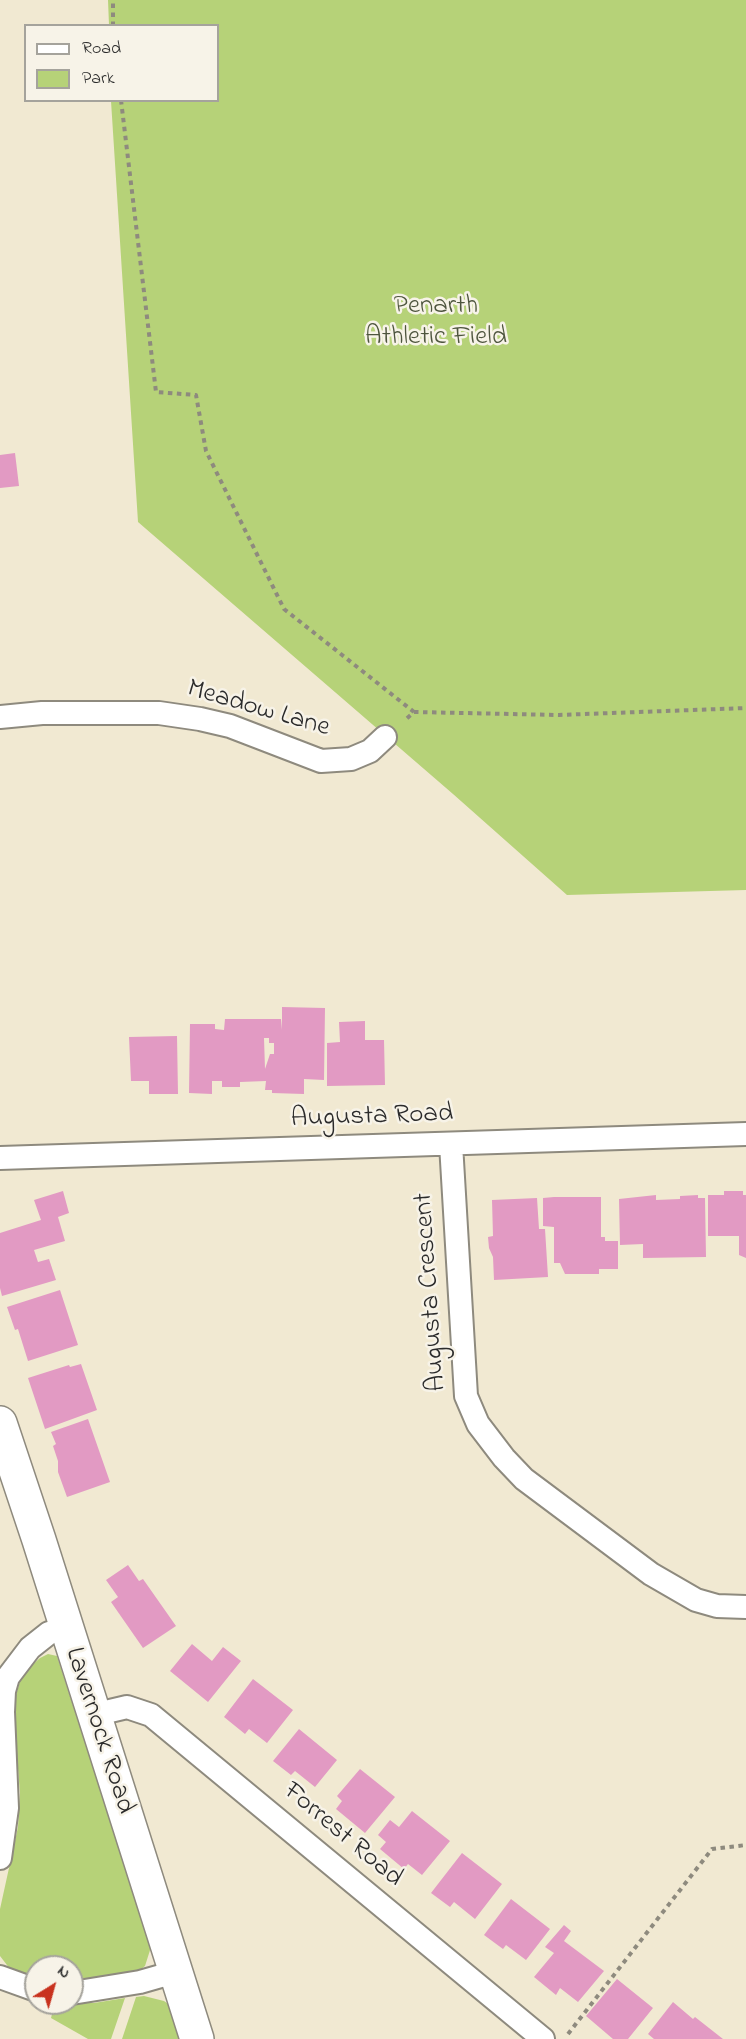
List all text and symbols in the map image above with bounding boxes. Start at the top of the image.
legend [24,24,219,102]
text: Road [82,36,121,62]
text: Park [82,66,115,92]
park label: Penarth Athletic Field [365,292,507,355]
street label: Meadow Lane [183,674,333,746]
street label: Augusta Road [290,1099,454,1137]
street label: Augusta Crescent [409,1192,455,1392]
street label: Lavernock Road [56,1644,140,1818]
street label: Forrest Road [276,1777,408,1895]
north arrow [24,1955,84,2015]
text: N [52,1959,75,1985]

